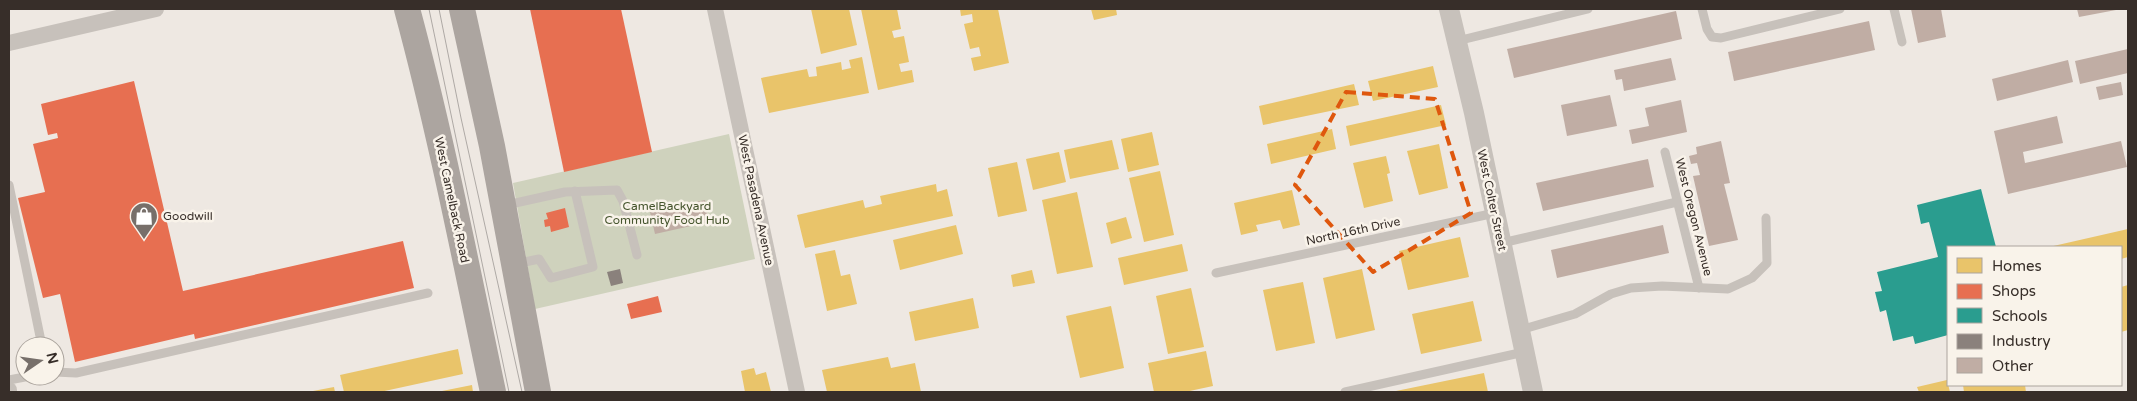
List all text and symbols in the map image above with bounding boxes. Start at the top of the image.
street label: West Pasadena Avenue [735,133,777,267]
street label: West Camelback Road [432,136,472,264]
street label: West Colter Street [1474,148,1510,252]
street label: West Oregon Avenue [1673,157,1715,278]
park label: CamelBackyard Community Food Hub [604,199,730,227]
shop icon: Goodwill [129,201,159,240]
place label: Goodwill [163,209,213,223]
street label: North 16th Drive [1305,214,1402,248]
legend [1947,246,2122,386]
text: Homes [1992,257,2042,275]
text: Shops [1992,282,2036,300]
text: Schools [1992,307,2048,325]
text: Industry [1992,332,2051,350]
north arrow [15,336,65,386]
text: N [43,351,62,366]
text: Other [1992,357,2034,375]

